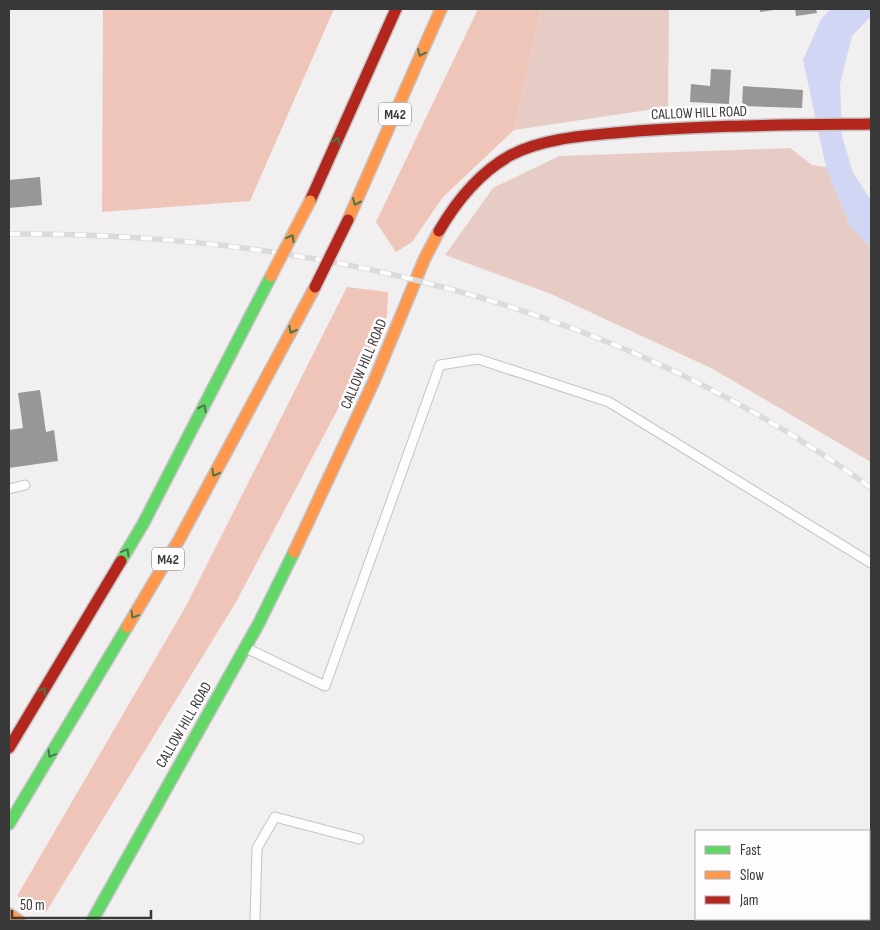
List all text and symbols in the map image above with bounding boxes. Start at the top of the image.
one-way arrow [417,48,428,57]
road number: M42 [379,102,411,126]
street label: CALLOW HILL ROAD [651,102,747,124]
one-way arrow [331,137,342,146]
one-way arrow [351,197,362,206]
one-way arrow [284,235,294,244]
street label: CALLOW HILL ROAD [336,316,392,412]
one-way arrow [288,325,298,334]
one-way arrow [197,404,207,413]
one-way arrow [211,468,221,477]
one-way arrow [120,548,130,557]
road number: M42 [152,548,184,570]
one-way arrow [131,609,141,618]
street label: CALLOW HILL ROAD [152,679,216,771]
one-way arrow [37,688,47,697]
one-way arrow [47,748,57,757]
legend [695,830,870,920]
text: Fast [740,841,762,860]
text: Slow [740,866,764,885]
scale bar [12,888,151,920]
text: Jam [739,891,758,910]
text: 50 m [20,896,45,915]

